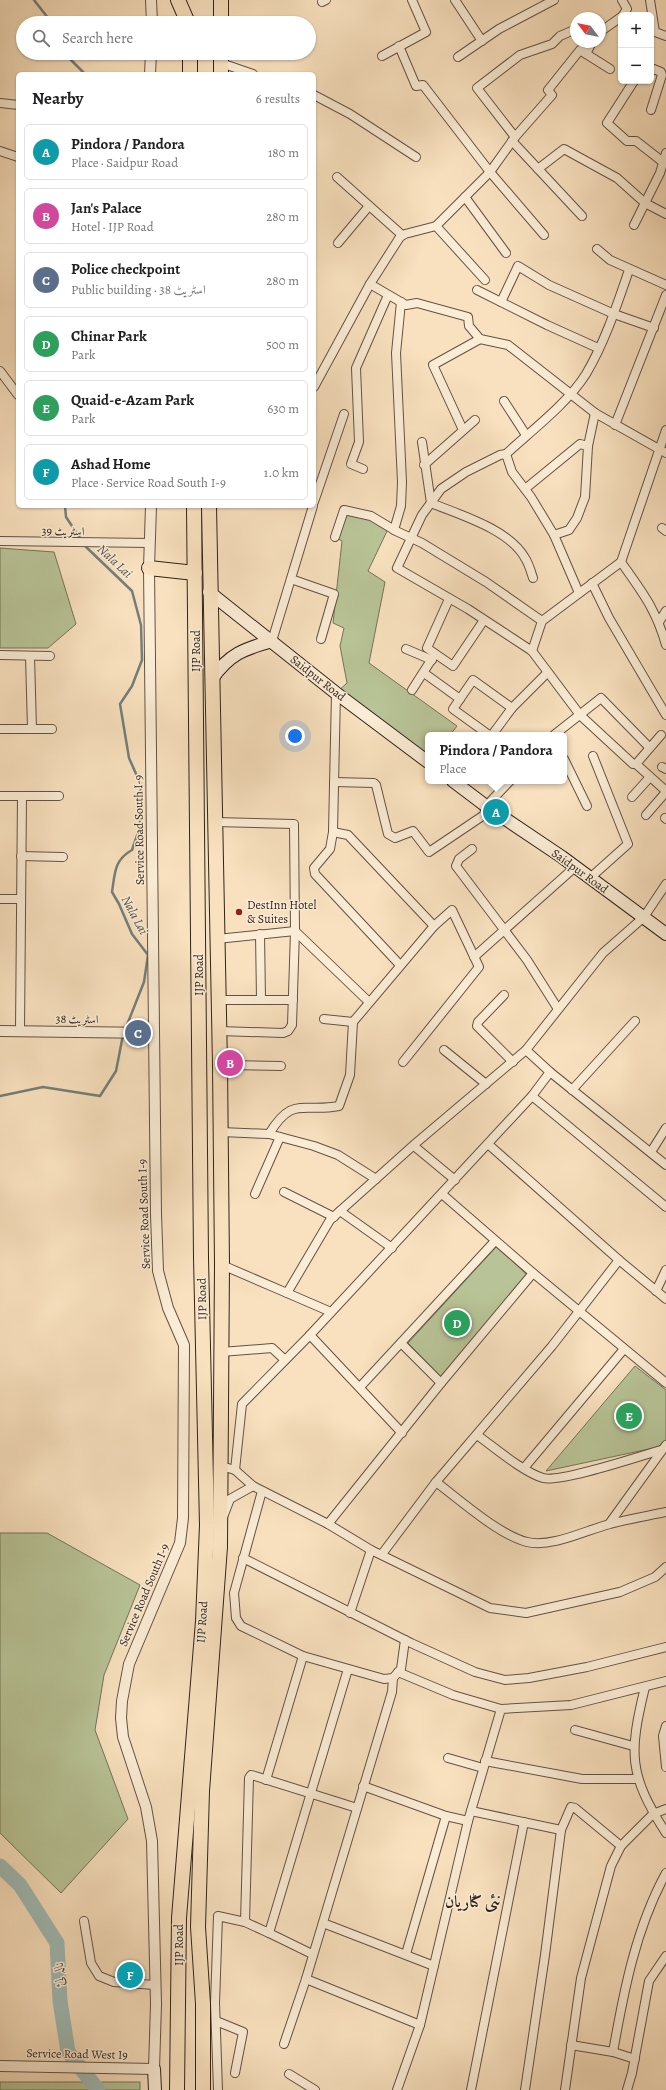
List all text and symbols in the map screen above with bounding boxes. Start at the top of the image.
north arrow [570,12,606,48]
map controls [618,12,654,84]
button: + [618,12,654,48]
search box [16,16,316,60]
icon: search [30,27,52,49]
text: Search here [62,28,133,48]
button: − [618,48,654,84]
text: Nearby [32,87,83,110]
text: 6 results [256,90,300,107]
text: Pindora / Pandora [71,134,185,154]
text: A [42,144,50,161]
text: 180 m [268,144,299,161]
text: Place · Saidpur Road [71,154,178,171]
text: Jan's Palace [71,198,142,218]
text: B [42,208,50,225]
text: 280 m [266,208,299,225]
text: Hotel · IJP Road [71,218,154,235]
text: Police checkpoint [71,259,180,279]
text: C [42,272,50,289]
text: 280 m [266,272,299,289]
text: Public building · اسٹریٹ 38 [71,281,206,298]
text: Chinar Park [71,326,147,346]
text: D [41,336,51,353]
text: 500 m [266,336,299,353]
text: Park [71,346,95,363]
text: Quaid-e-Azam Park [71,390,194,410]
text: E [42,400,50,417]
text: 630 m [267,400,299,417]
text: Park [71,410,95,427]
text: Ashad Home [71,454,151,474]
text: F [43,464,49,481]
text: 1.0 km [264,464,299,481]
text: Place · Service Road South I-9 [71,474,226,491]
street label: اسٹریٹ 39 [42,523,85,539]
water label: Nala Lai [94,541,137,582]
street label: IJP Road [188,629,204,672]
street label: Saidpur Road [287,651,349,705]
your location [285,726,305,746]
popup [425,732,567,784]
text: Pindora / Pandora [439,740,553,760]
text: Place [439,760,467,777]
street label: Service Road South I-9 [130,775,148,885]
pin: A [483,797,509,827]
street label: Saidpur Road [548,845,612,897]
water label: Nala Lai [118,893,153,938]
place label: DestInn Hotel & Suites [247,897,316,927]
marker: DestInn Hotel & Suites [234,907,244,917]
street label: IJP Road [191,953,207,996]
street label: اسٹریٹ 38 [55,1011,99,1027]
pin: C [125,1018,151,1048]
pin: B [217,1048,243,1078]
street label: Service Road South I-9 [134,1159,154,1269]
street label: IJP Road [194,1277,210,1320]
pin: D [444,1308,470,1338]
pin: E [616,1401,642,1431]
street label: Service Road South I-9 [115,1541,173,1649]
street label: IJP Road [193,1600,211,1644]
district label: نئی کٹاریان [445,1891,501,1913]
street label: IJP Road [171,1923,187,1966]
pin: F [117,1960,143,1990]
water label: نالہ لئ [50,1962,68,1987]
street label: Service Road West I9 [26,2045,128,2063]

